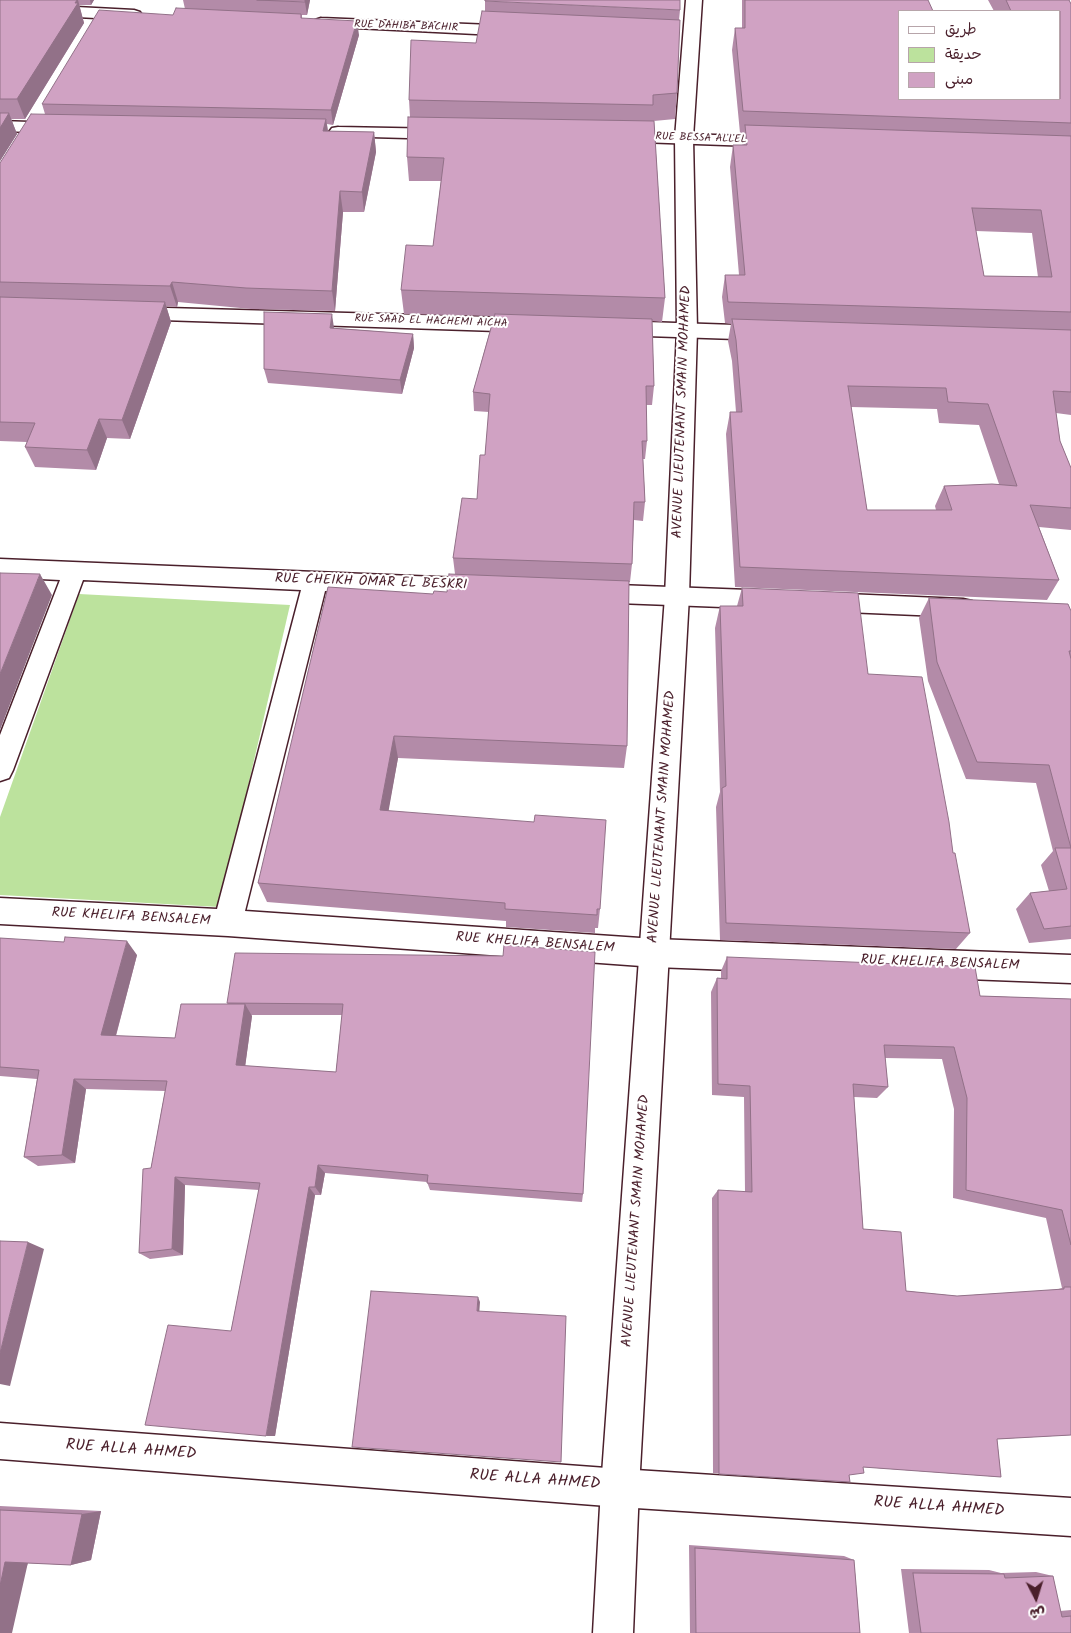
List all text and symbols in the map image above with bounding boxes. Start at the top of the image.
legend [898,10,1061,100]
text: طريق [945,18,977,42]
street label: RUE DAHIBA BACHIR [354,19,458,35]
text: حديقة [945,43,982,67]
text: مبنى [945,68,973,92]
street label: RUE BESSA ALLEL [655,131,747,147]
street label: AVENUE LIEUTENANT SMAIN MOHAMED [670,285,696,539]
street label: RUE SAAD EL HACHEMI AICHA [354,313,508,331]
street label: RUE CHEIKH OMAR EL BESKRI [274,571,468,595]
street label: AVENUE LIEUTENANT SMAIN MOHAMED [646,690,680,944]
street label: RUE KHELIFA BENSALEM [51,905,211,931]
street label: RUE KHELIFA BENSALEM [455,930,615,958]
street label: RUE KHELIFA BENSALEM [860,953,1020,975]
street label: AVENUE LIEUTENANT SMAIN MOHAMED [620,1094,654,1348]
street label: RUE ALLA AHMED [65,1437,197,1465]
street label: RUE ALLA AHMED [469,1467,601,1495]
street label: RUE ALLA AHMED [873,1494,1005,1522]
north arrow [1011,1573,1061,1623]
text: ش [1029,1601,1046,1625]

